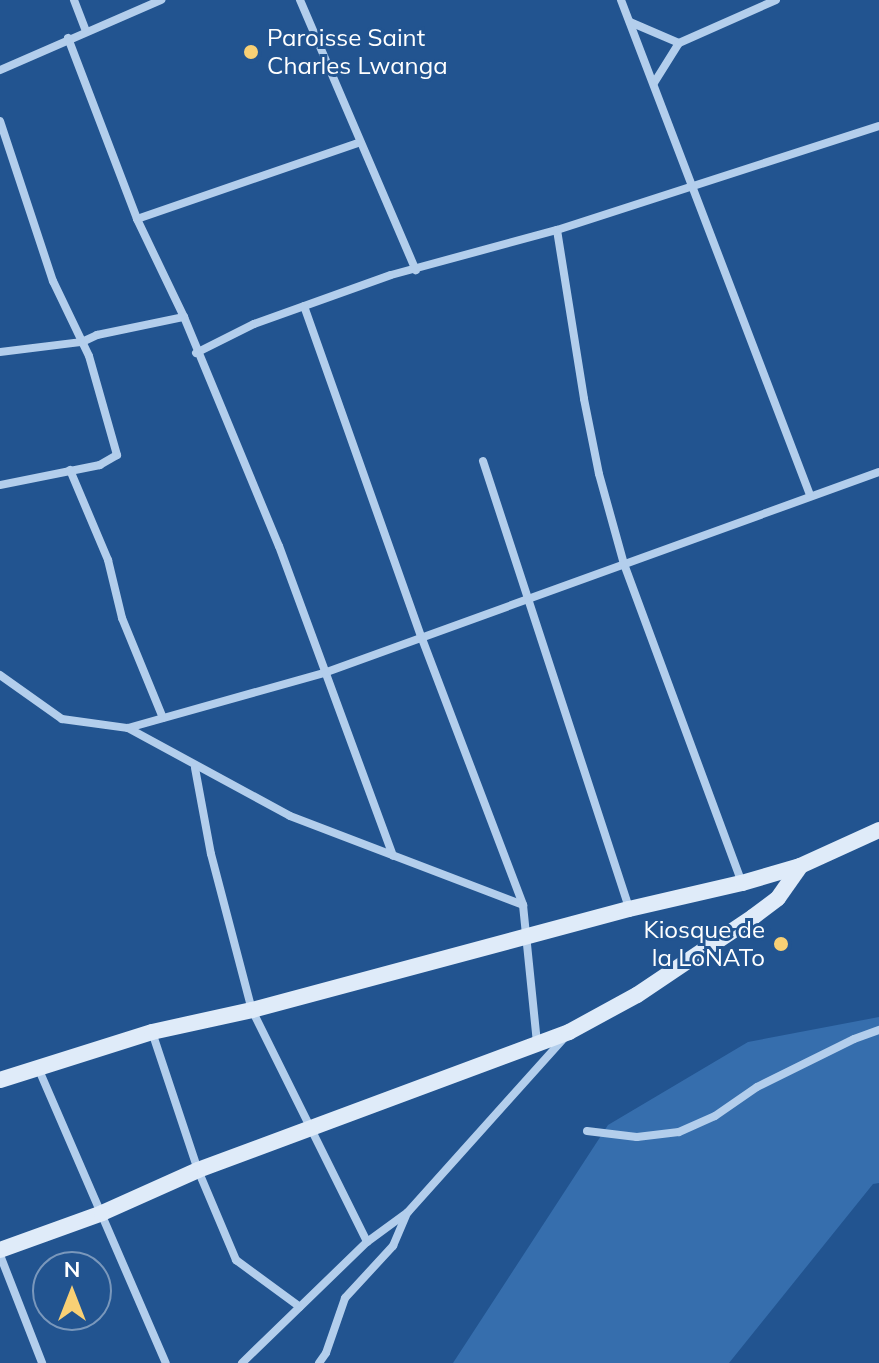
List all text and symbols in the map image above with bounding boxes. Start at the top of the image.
place label: Paroisse Saint Charles Lwanga [267,24,448,80]
marker: Paroisse Saint Charles Lwanga [242,43,260,61]
place label: Kiosque de la LoNATo [643,916,765,972]
marker: Kiosque de la LoNATo [772,935,790,953]
north arrow [32,1251,112,1331]
text: N [64,1255,80,1283]

